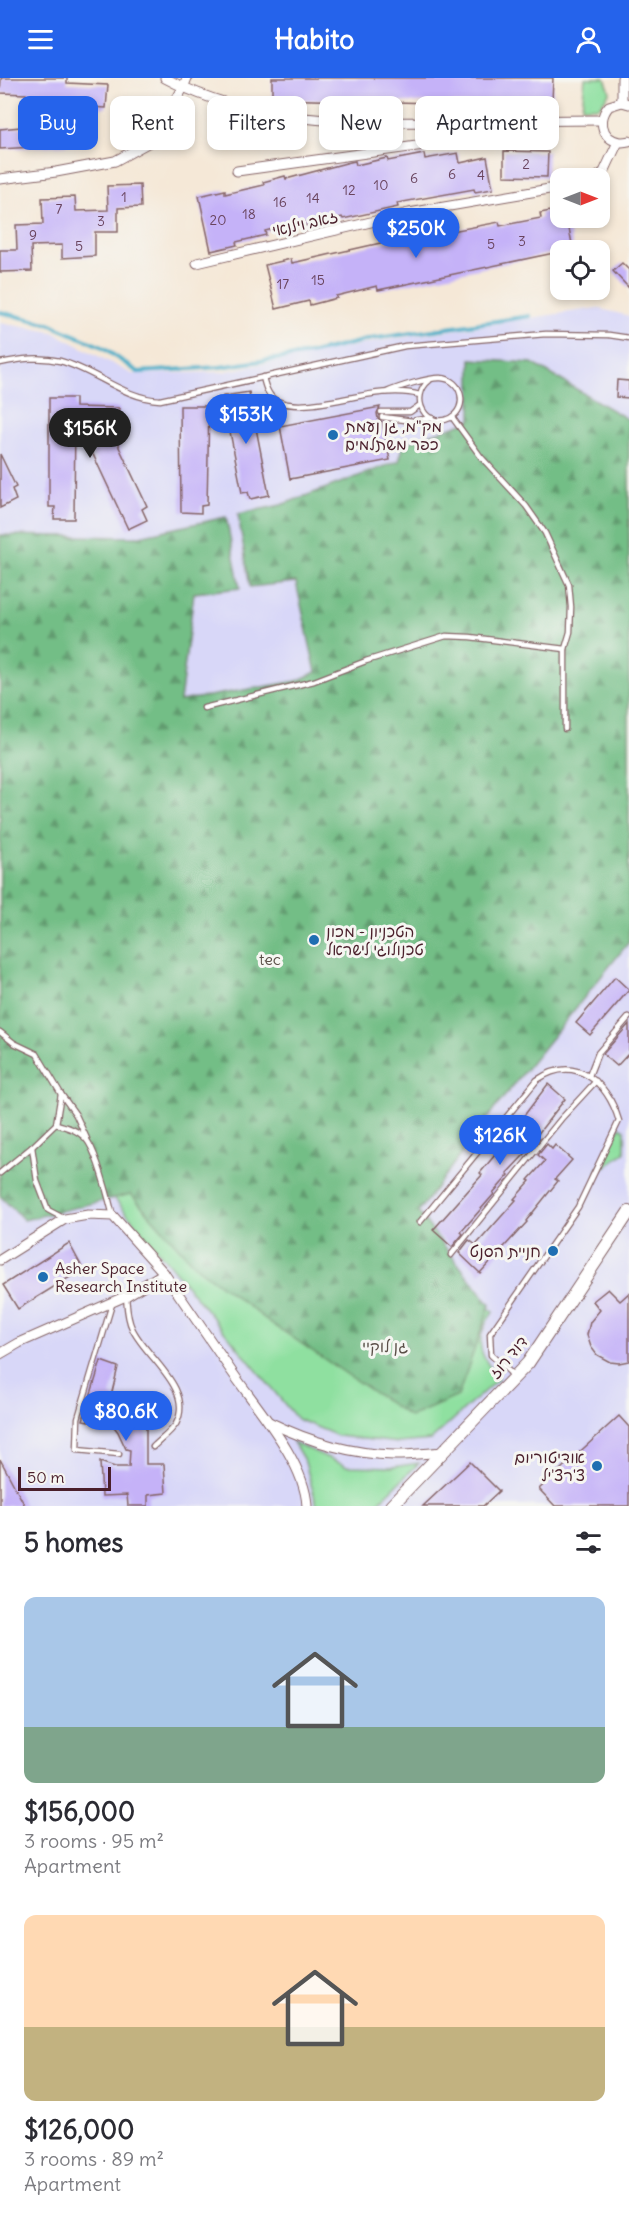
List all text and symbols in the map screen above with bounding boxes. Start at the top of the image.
text: Habito [274,22,355,56]
icon: menu [24,23,57,56]
icon: person [572,23,605,56]
chip: Buy [18,96,98,150]
chip: Rent [110,96,195,150]
chip: Filters [207,96,307,150]
chip: New [319,96,403,150]
chip: Apartment [415,96,559,150]
house number: 2 [522,155,530,173]
house number: 6 [448,165,456,183]
house number: 4 [477,166,485,184]
north arrow [550,168,610,228]
map controls [550,168,610,300]
house number: 6 [410,169,418,187]
house number: 10 [374,176,388,194]
house number: 12 [342,181,356,199]
house number: 1 [121,188,127,206]
house number: 14 [306,189,320,207]
house number: 16 [273,193,287,211]
house number: 7 [56,200,63,218]
house number: 18 [242,205,256,223]
street label: זאב וילנאי [270,206,340,240]
pin: $250K [374,208,458,259]
house number: 20 [210,211,226,229]
house number: 3 [97,212,105,230]
text: $250K [386,215,446,240]
house number: 9 [29,226,37,244]
house number: 3 [518,232,526,250]
house number: 5 [487,235,495,253]
house number: 5 [75,237,83,255]
button: locate [550,240,610,300]
house number: 15 [311,271,325,289]
house number: 17 [277,275,289,293]
pin: $153K [204,394,288,445]
text: $153K [219,401,273,426]
pin: $156K [48,408,132,459]
text: $156K [63,415,117,440]
place label: מק"מ, גן נעמת כפר משתלמים [344,416,442,454]
marker: מק"מ, גן נעמת כפר משתלמים [326,428,340,442]
place label: הטכניון - מכון טכנולוגי לישראל [326,921,424,959]
marker: הטכניון - מכון טכנולוגי לישראל [307,933,321,947]
park label: tec [259,949,281,969]
pin: $126K [458,1115,542,1166]
text: $126K [473,1122,527,1147]
place label: חניית הסנט [469,1241,541,1261]
marker: חניית הסנט [546,1244,560,1258]
place label: Asher Space Research Institute [55,1258,187,1296]
marker: Asher Space Research Institute [36,1270,50,1284]
street label: דוד רוז [484,1332,532,1382]
park label: גן לוקיי [362,1336,408,1356]
pin: $80.6K [77,1391,175,1442]
text: $80.6K [94,1398,158,1423]
place label: אודיטוריום צ'רצ'יל [514,1447,585,1485]
marker: אודיטוריום צ'רצ'יל [590,1459,604,1473]
scale bar [18,1464,111,1492]
text: 50 m [27,1467,65,1487]
text: 5 homes [24,1526,123,1559]
icon: filters [572,1526,605,1559]
icon: home [261,1636,369,1744]
text: $156,000 [24,1795,135,1828]
text: 3 rooms · 95 m² [24,1828,164,1853]
text: Apartment [24,1853,121,1878]
icon: home [261,1954,369,2062]
text: $126,000 [24,2113,134,2146]
text: 3 rooms · 89 m² [24,2146,164,2171]
text: Apartment [24,2171,121,2196]

